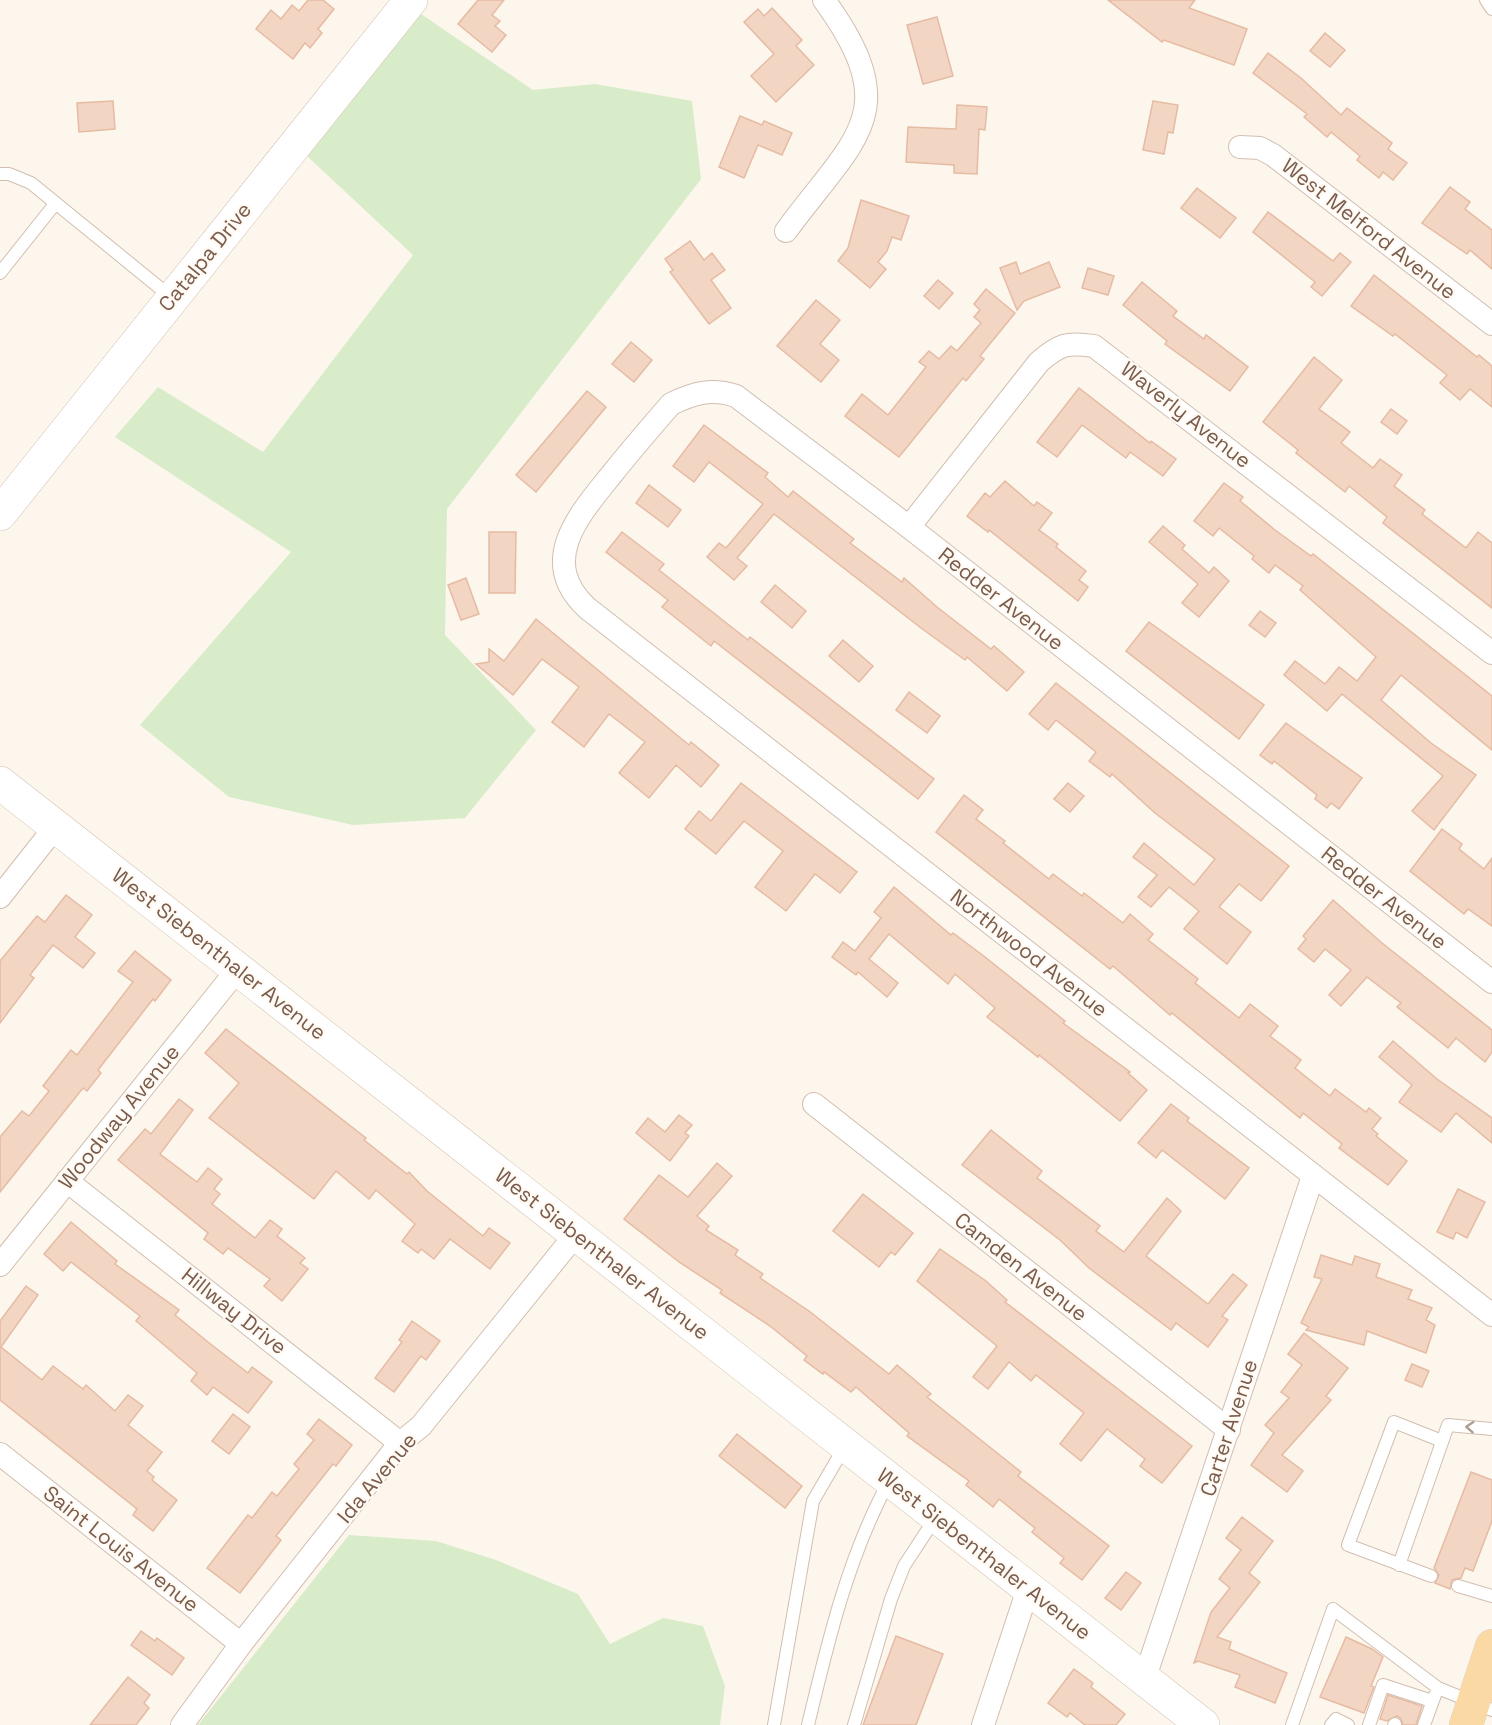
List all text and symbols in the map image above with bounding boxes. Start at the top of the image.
street label: West Melford Avenue [1277,152,1462,305]
street label: Catalpa Drive [152,197,257,317]
street label: Waverly Avenue [1116,355,1257,474]
street label: Redder Avenue [933,541,1070,656]
street label: Redder Avenue [1316,840,1453,955]
street label: West Siebenthaler Avenue [107,861,332,1046]
street label: Northwood Avenue [945,883,1114,1023]
street label: Woodway Avenue [52,1039,185,1194]
street label: West Siebenthaler Avenue [490,1161,715,1346]
street label: Camden Avenue [949,1206,1093,1327]
street label: Hillway Drive [176,1261,292,1360]
street label: Carter Avenue [1194,1356,1263,1500]
one-way arrow [1465,1421,1474,1434]
street label: Ida Avenue [331,1427,422,1528]
street label: West Siebenthaler Avenue [872,1461,1097,1646]
street label: Saint Louis Avenue [38,1479,205,1618]

